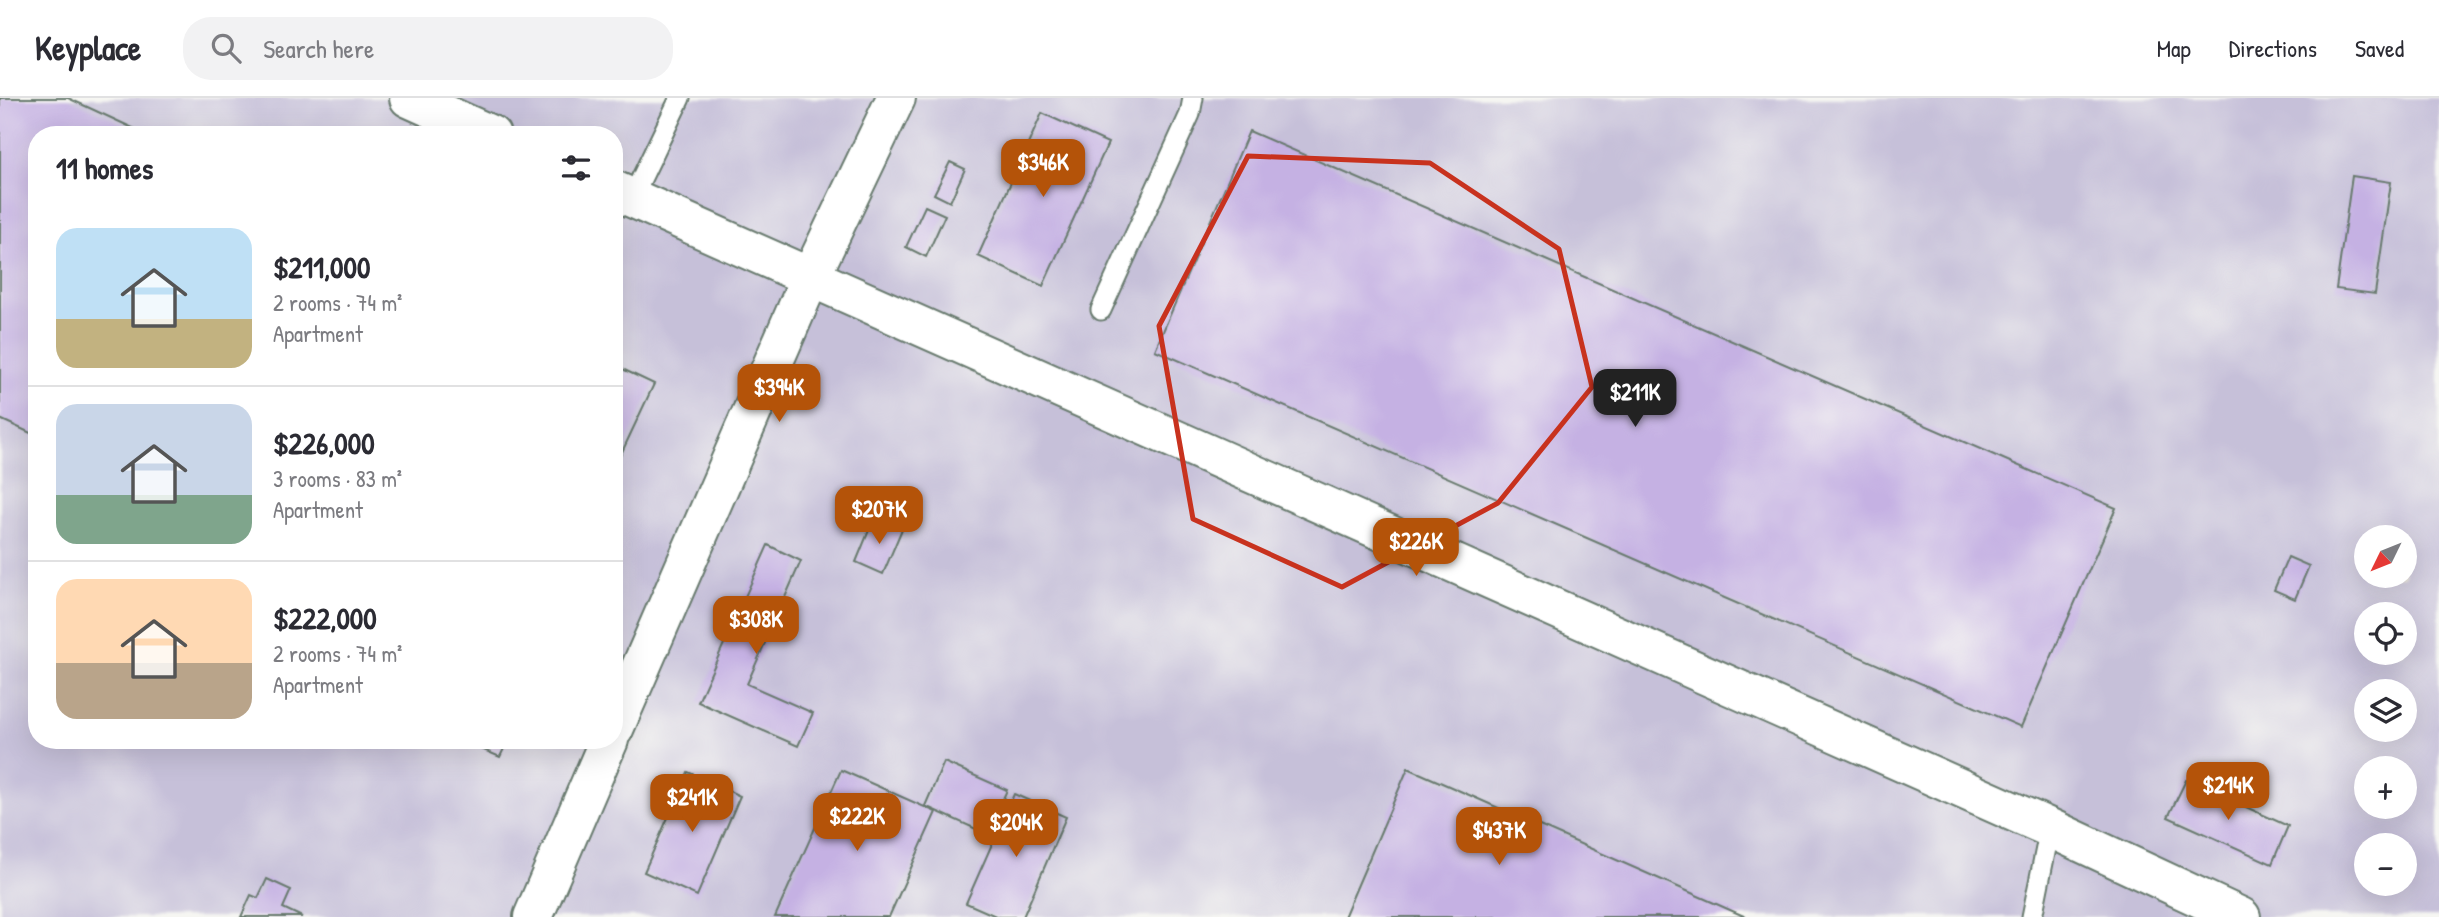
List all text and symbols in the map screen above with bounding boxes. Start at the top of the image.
search box [183,17,673,80]
text: Keyplace [35,26,141,70]
icon: search [207,29,245,67]
text: Search here [263,31,374,66]
text: Map [2157,32,2191,64]
text: Directions [2229,32,2317,64]
text: Saved [2355,32,2404,64]
pin: $346K [994,140,1092,199]
text: $346K [1017,146,1069,177]
text: 11 homes [56,148,153,188]
icon: filters [557,149,595,187]
text: $211,000 [273,247,370,287]
icon: home [112,256,196,340]
text: 2 rooms · 74 m² [273,287,402,318]
text: Apartment [273,318,363,349]
pin: $394K [730,364,828,424]
pin: $211K [1586,370,1684,429]
text: $394K [753,371,805,402]
text: $211K [1609,376,1661,407]
text: $226,000 [273,423,375,463]
icon: home [112,432,196,516]
text: 3 rooms · 83 m² [273,463,402,494]
pin: $207K [830,486,928,546]
text: $207K [851,493,907,524]
text: Apartment [273,494,363,525]
pin: $226K [1367,518,1465,578]
text: $226K [1389,525,1443,556]
north arrow [2354,525,2417,588]
map controls [2354,525,2417,896]
pin: $308K [707,596,805,656]
text: $222,000 [273,598,377,638]
button: locate [2354,602,2417,665]
text: $308K [729,603,783,634]
icon: home [112,607,196,691]
text: 2 rooms · 74 m² [273,638,402,669]
text: Apartment [273,669,363,700]
button: layers [2354,679,2417,742]
button: + [2354,756,2417,819]
pin: $214K [2179,762,2277,822]
text: $214K [2202,769,2254,800]
pin: $241K [643,774,741,834]
text: $241K [666,781,718,812]
pin: $222K [808,794,906,853]
text: $222K [829,800,885,831]
pin: $204K [967,800,1065,859]
text: $204K [989,806,1043,837]
pin: $437K [1450,808,1548,867]
text: $437K [1472,814,1526,845]
button: − [2354,833,2417,896]

